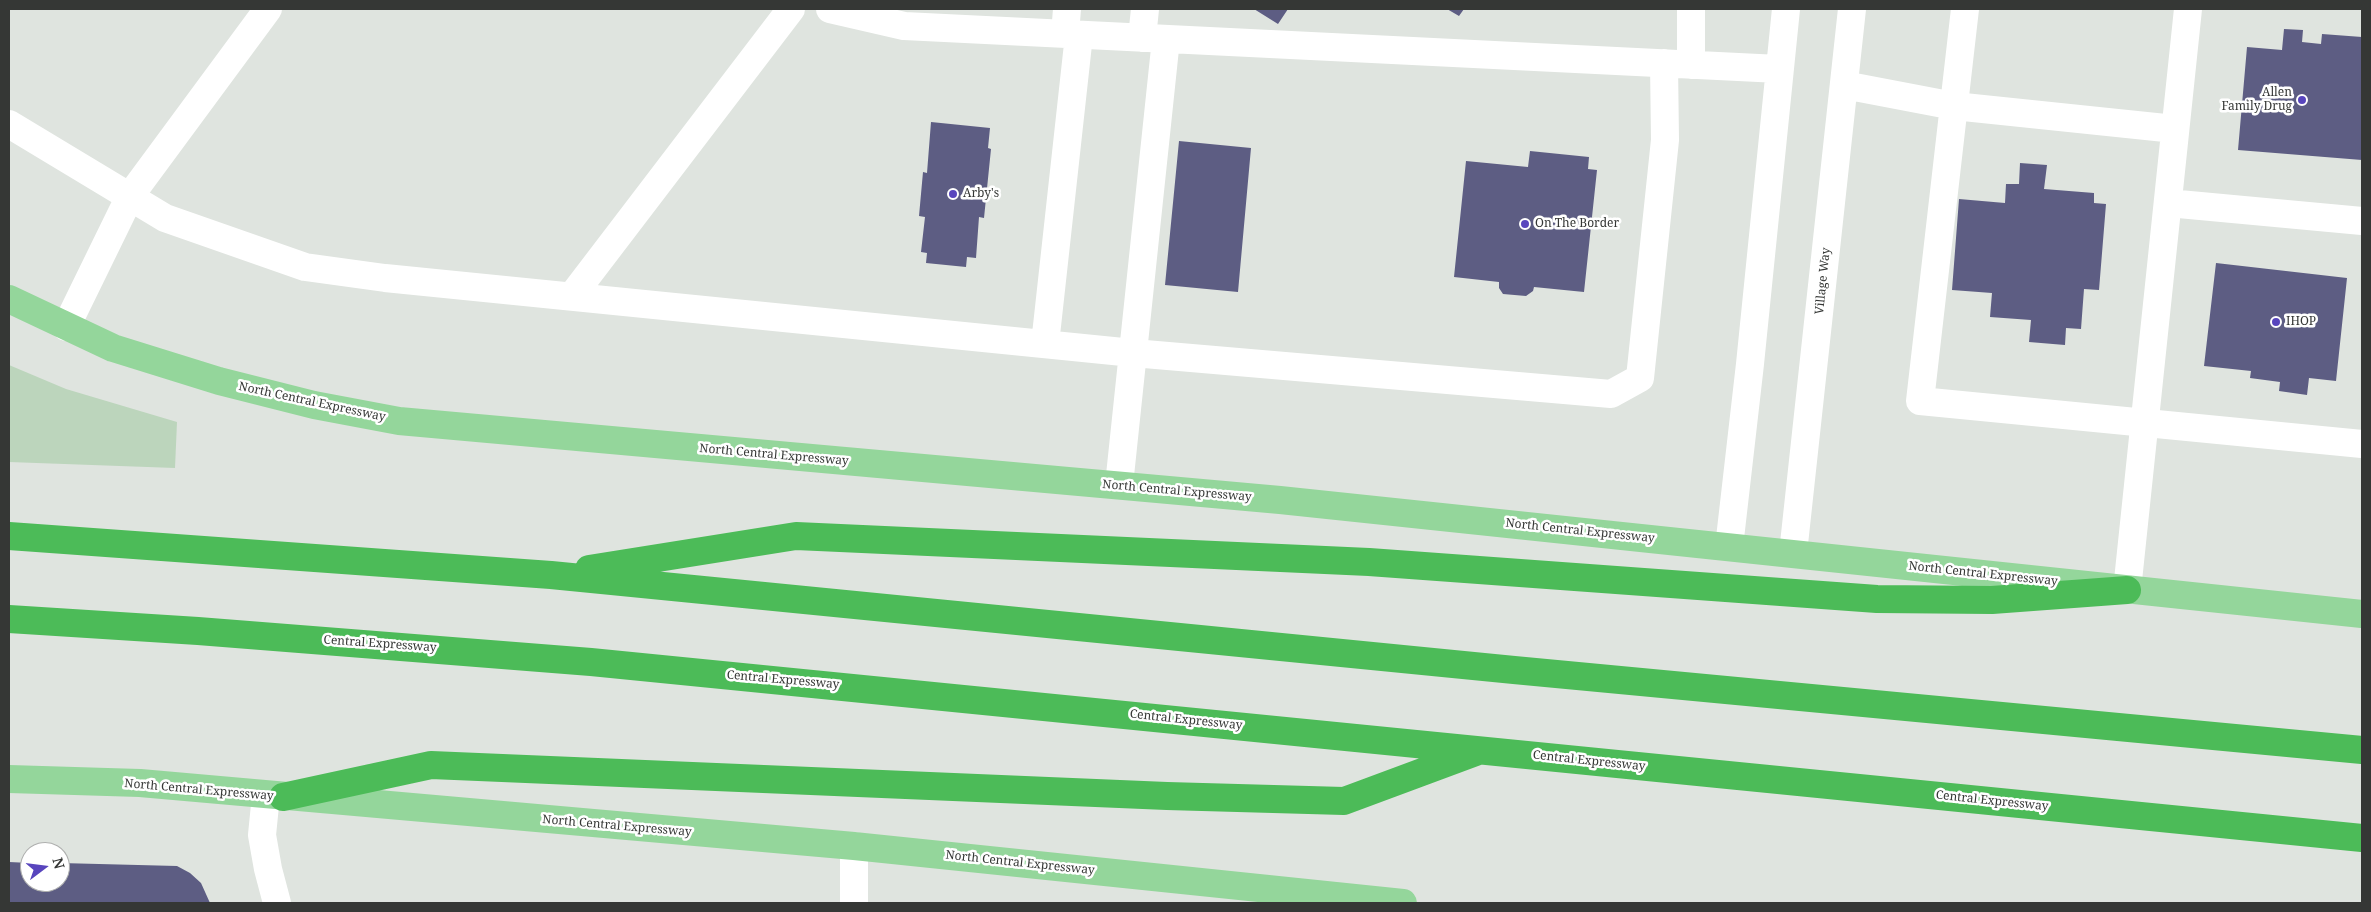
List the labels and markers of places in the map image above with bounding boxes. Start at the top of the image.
place label: Allen Family Drug [2221,86,2292,114]
marker: Allen Family Drug [2296,94,2308,106]
place label: Arby's [963,187,999,201]
marker: Arby's [947,188,959,200]
place label: On The Border [1535,217,1619,231]
marker: On The Border [1519,218,1531,230]
place label: IHOP [2286,315,2316,329]
marker: IHOP [2270,316,2282,328]

